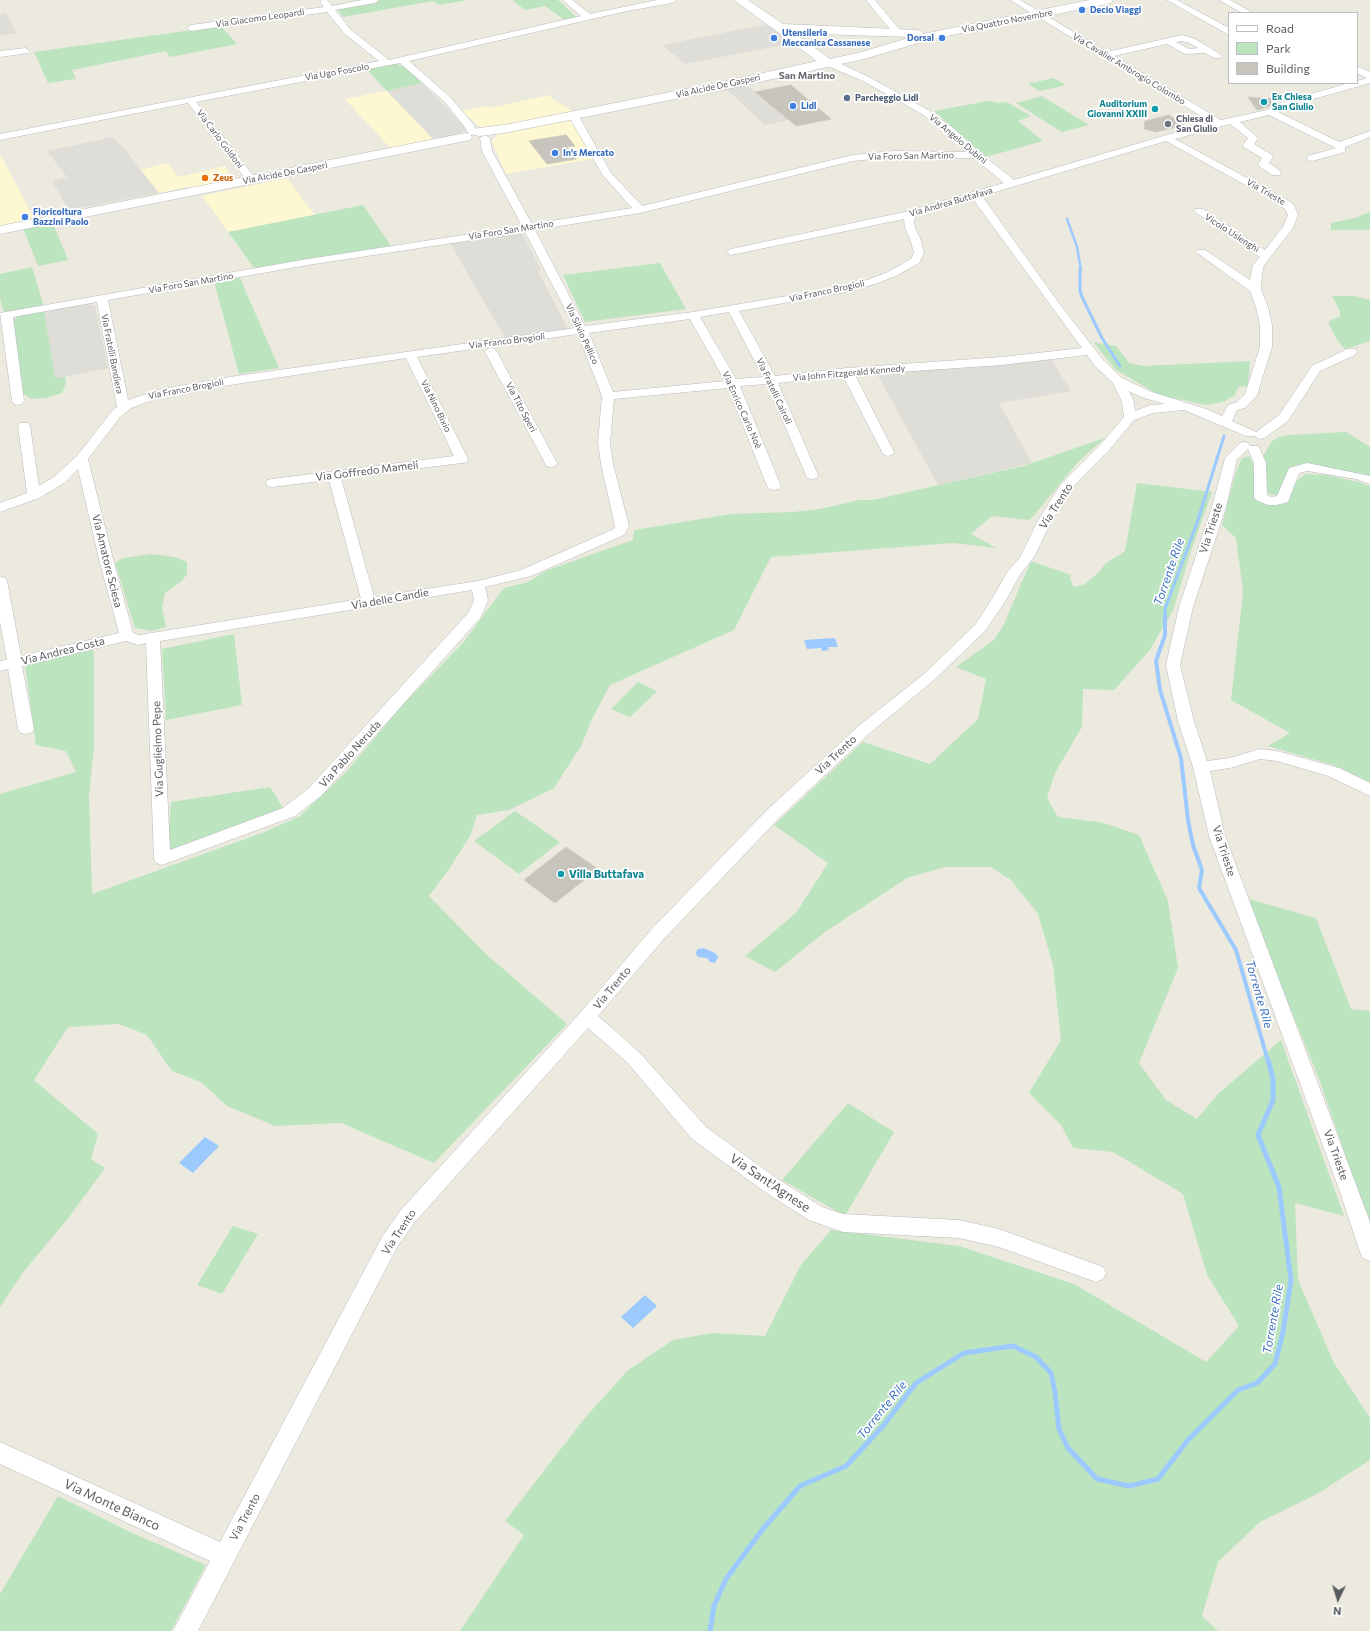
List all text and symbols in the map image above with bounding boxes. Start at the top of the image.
marker: Decio Viaggi [1077,5,1087,15]
place label: Decio Viaggi [1090,5,1141,15]
street label: Via Giacomo Leopardi [215,6,305,30]
street label: Via Quattro Novembre [961,7,1053,35]
legend [1228,12,1358,84]
text: Road [1266,21,1294,35]
place label: Utensileria Meccanica Cassanese [782,28,870,49]
street label: Via Cavalier Ambrogio Colombo [1071,31,1187,107]
marker: Utensileria Meccanica Cassanese [769,33,779,43]
place label: Dorsal [907,33,934,43]
marker: Dorsal [937,33,947,43]
text: Park [1266,41,1291,55]
street label: Via Ugo Foscolo [304,61,370,83]
text: Building [1266,61,1310,75]
district label: San Martino [779,70,835,82]
street label: Via Alcide De Gasperi [675,72,761,100]
place label: Ex Chiesa San Giulio [1272,92,1314,113]
marker: Parcheggio Lidl [842,93,852,103]
place label: Parcheggio Lidl [855,93,918,103]
marker: Ex Chiesa San Giulio [1259,97,1269,107]
place label: Auditorium Giovanni XXIII [1087,99,1147,120]
marker: Lidl [788,101,798,111]
place label: Lidl [801,101,816,111]
marker: Auditorium Giovanni XXIII [1150,104,1160,114]
street label: Via Carlo Goldoni [194,107,246,171]
street label: Via Angelo Dubini [927,112,989,166]
place label: Chiesa di San Giulio [1176,114,1218,135]
marker: Chiesa di San Giulio [1163,119,1173,129]
marker: In's Mercato [550,148,560,158]
place label: In's Mercato [563,148,614,158]
street label: Via Foro San Martino [868,150,954,162]
street label: Via Alcide De Gasperi [242,159,328,187]
marker: Zeus [200,173,210,183]
place label: Zeus [213,173,233,183]
street label: Via Trieste [1245,177,1287,207]
street label: Via Andrea Buttafava [908,185,994,219]
place label: Floricoltura Bazzini Paolo [33,207,89,228]
street label: Vicolo Uslenghi [1203,211,1261,255]
marker: Floricoltura Bazzini Paolo [20,212,30,222]
street label: Via Foro San Martino [468,218,554,242]
street label: Via Foro San Martino [148,270,234,296]
street label: Via Franco Brogioli [788,278,866,304]
street label: Via Silvio Pellico [563,302,601,366]
street label: Via Fratelli Bandiera [99,313,125,395]
street label: Via Franco Brogioli [468,331,546,351]
street label: Via Fratelli Cairoli [754,356,794,426]
street label: Via John Fitzgerald Kennedy [792,363,906,383]
street label: Via Enrico Carlo Noè [720,370,764,450]
street label: Via Franco Brogioli [147,376,225,402]
street label: Via Nino Bixio [419,378,453,434]
street label: Via Tito Speri [503,380,539,434]
street label: Via Goffredo Mameli [315,458,419,484]
street label: Via Trento [1036,481,1076,531]
street label: Via Trieste [1197,501,1225,555]
street label: Via Amatore Sciesa [89,513,125,609]
water label: Torrente Rile [1151,536,1187,608]
street label: Via delle Candie [350,586,430,612]
street label: Via Andrea Costa [20,634,106,668]
street label: Via Guglielmo Pepe [150,701,166,797]
street label: Via Pablo Neruda [316,718,384,790]
street label: Via Trento [813,733,859,777]
street label: Via Trieste [1210,824,1238,878]
place label: Villa Buttafava [569,867,644,881]
marker: Villa Buttafava [556,869,566,879]
water label: Torrente Rile [1242,958,1276,1030]
street label: Via Trento [590,964,634,1012]
street label: Via Trieste [1321,1128,1351,1182]
street label: Via Sant'Agnese [727,1150,813,1216]
street label: Via Trento [379,1207,419,1257]
water label: Torrente Rile [1260,1283,1286,1355]
water label: Torrente Rile [854,1378,910,1442]
street label: Via Monte Bianco [62,1476,162,1534]
street label: Via Trento [227,1491,263,1543]
north arrow [1318,1579,1358,1619]
text: N [1333,1605,1342,1618]

